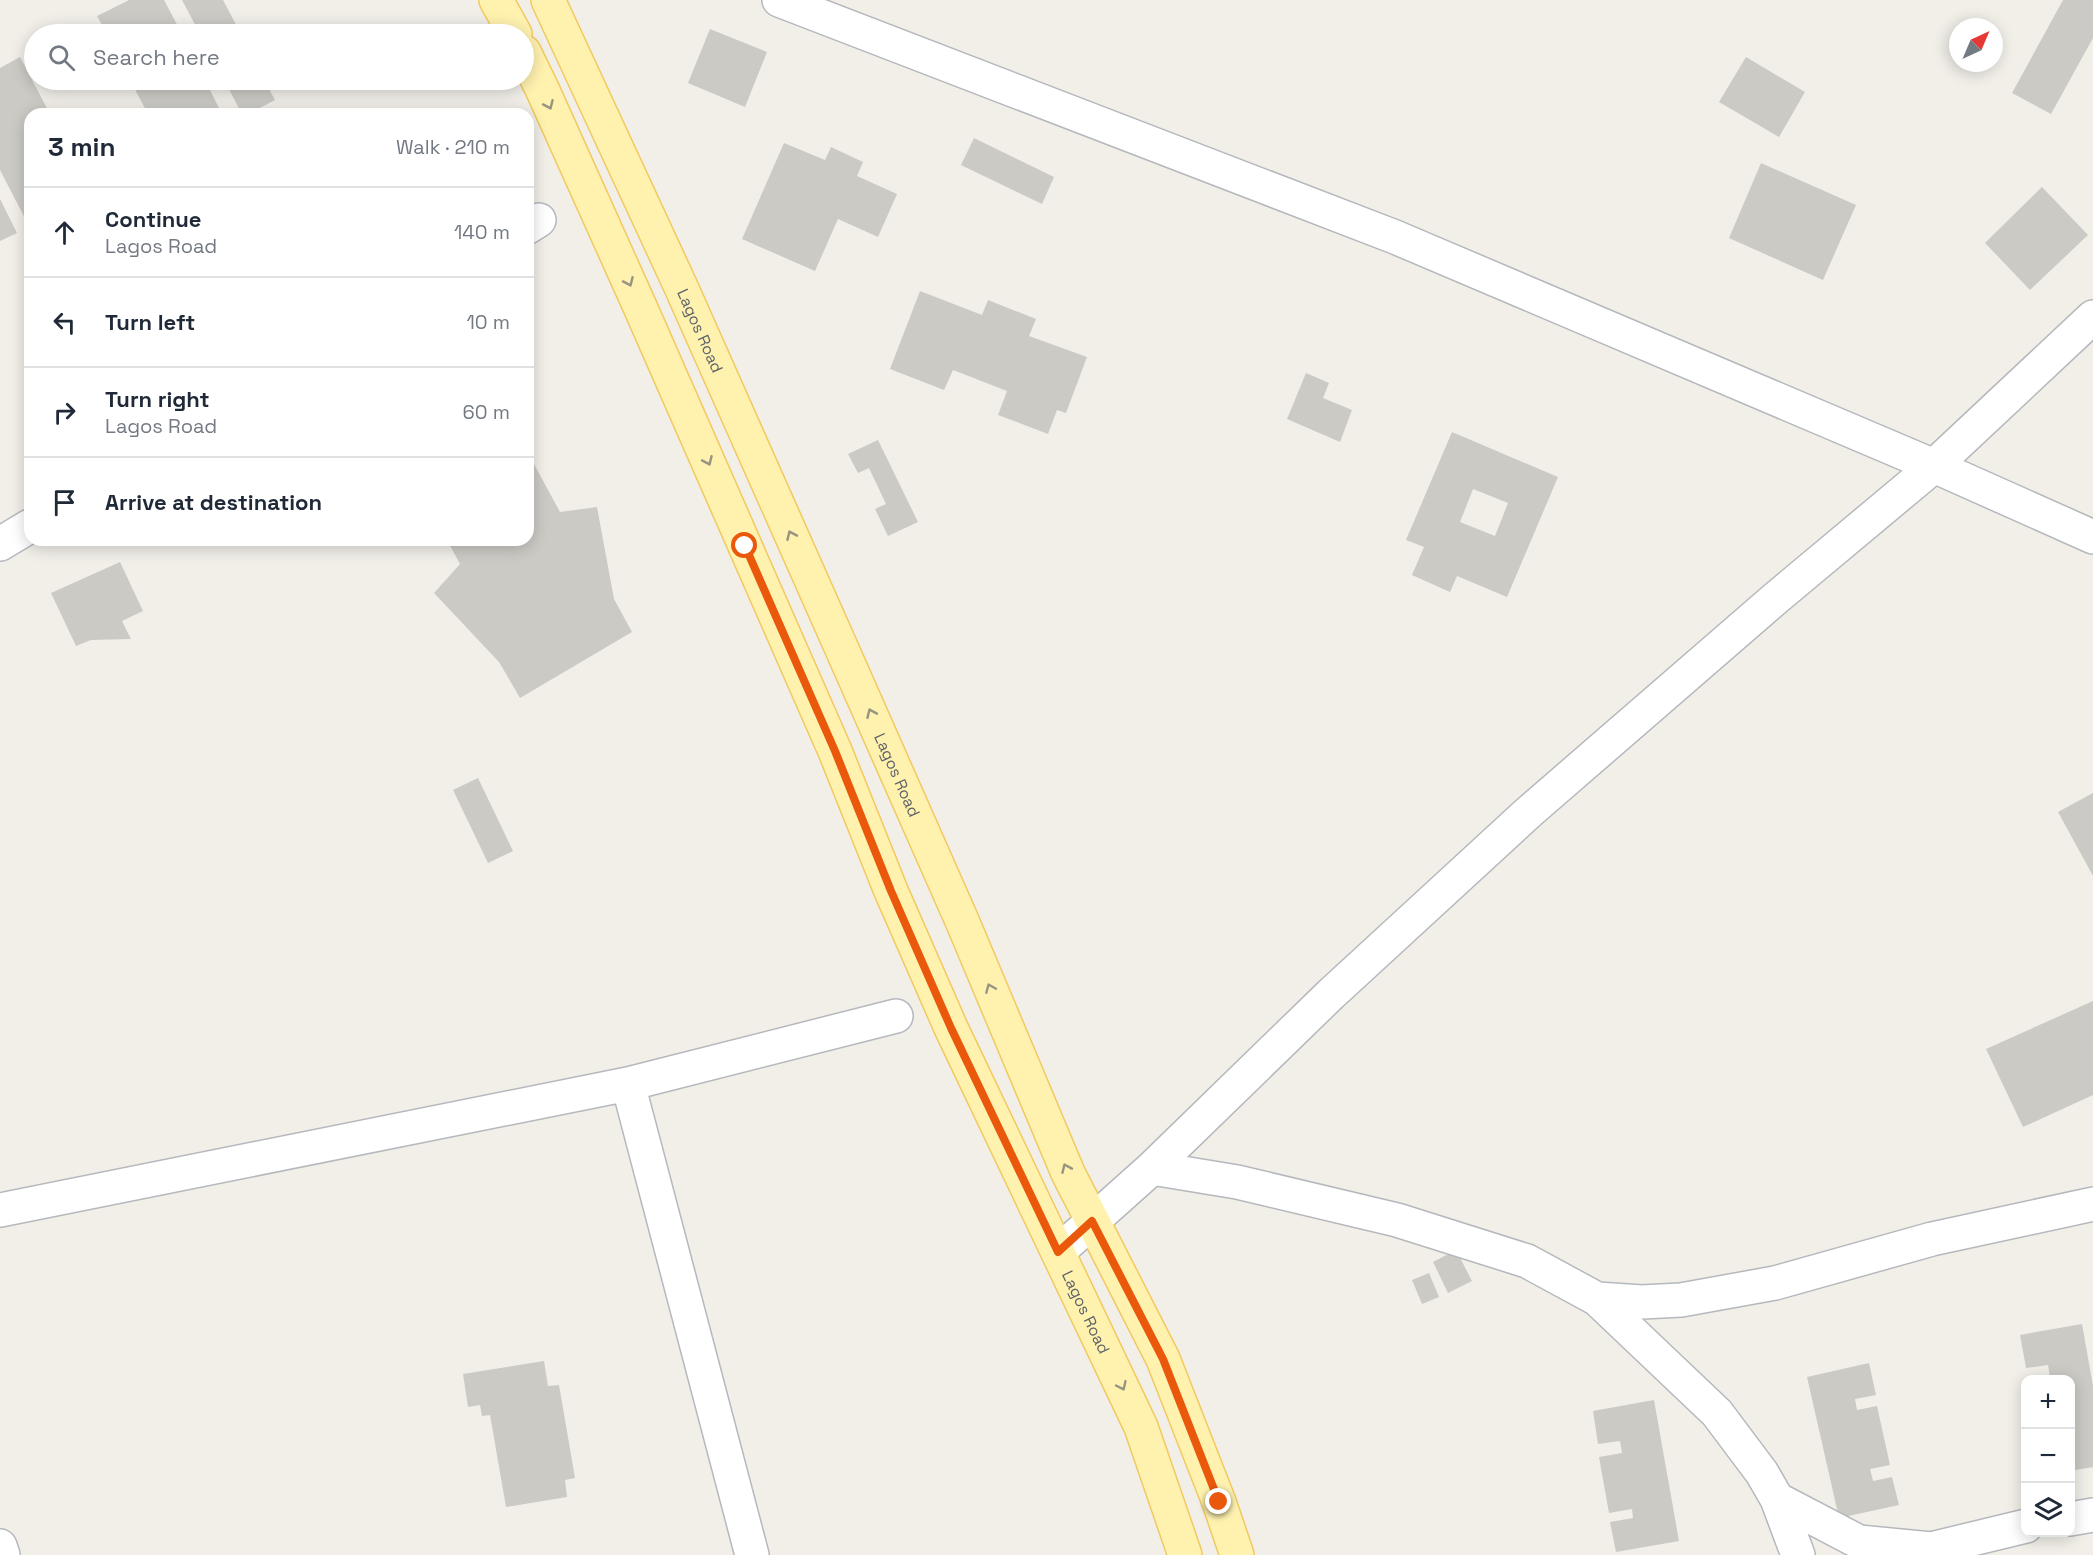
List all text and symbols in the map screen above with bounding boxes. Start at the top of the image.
north arrow [1949,18,2003,72]
search box [24,24,534,90]
icon: search [45,41,78,74]
text: Search here [93,43,220,71]
one-way arrow [542,98,554,109]
text: 3 min [48,130,116,164]
text: Walk · 210 m [396,134,510,160]
text: Continue [105,205,201,233]
icon: ahead [48,216,81,249]
text: 140 m [454,219,510,245]
text: Lagos Road [105,233,217,259]
one-way arrow [622,276,634,287]
street label: Lagos Road [673,285,728,376]
icon: left [48,306,81,339]
text: Turn left [105,308,195,336]
text: 10 m [466,309,510,335]
text: Turn right [105,385,210,413]
icon: right [48,396,81,429]
text: 60 m [463,399,510,425]
text: Lagos Road [105,413,217,439]
one-way arrow [701,455,713,466]
icon: arrive [48,486,81,519]
text: Arrive at destination [105,488,322,516]
one-way arrow [787,531,799,542]
route start [731,532,757,558]
one-way arrow [866,709,878,720]
street label: Lagos Road [870,730,925,820]
one-way arrow [985,984,997,995]
one-way arrow [1061,1163,1073,1174]
street label: Lagos Road [1057,1267,1115,1357]
map controls [2021,1375,2075,1537]
button: + [2021,1375,2075,1429]
one-way arrow [1114,1380,1126,1391]
button: − [2021,1429,2075,1483]
button: layers [2021,1483,2075,1537]
route end [1205,1488,1231,1514]

